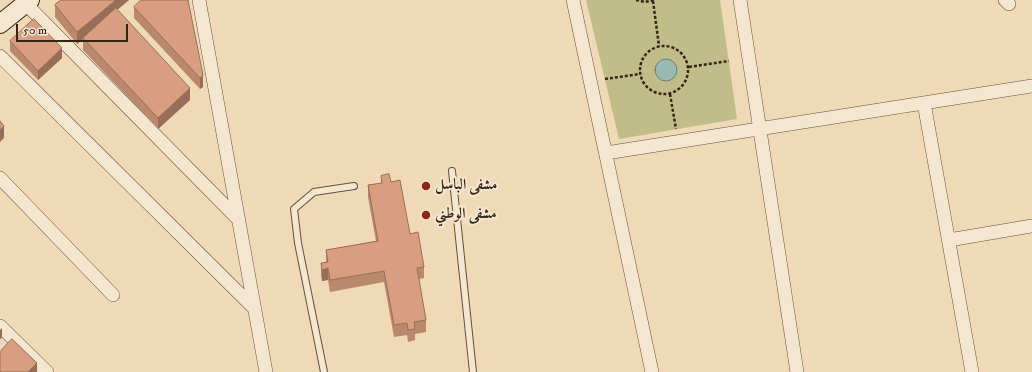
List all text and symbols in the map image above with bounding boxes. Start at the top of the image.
scale bar [18,16,130,42]
text: 50 m [23,23,47,38]
place label: مشفى الباسل [435,177,497,195]
marker: مشفى الباسل [420,180,432,192]
place label: مشفى الوطني [435,206,497,224]
marker: مشفى الوطني [420,209,432,221]

